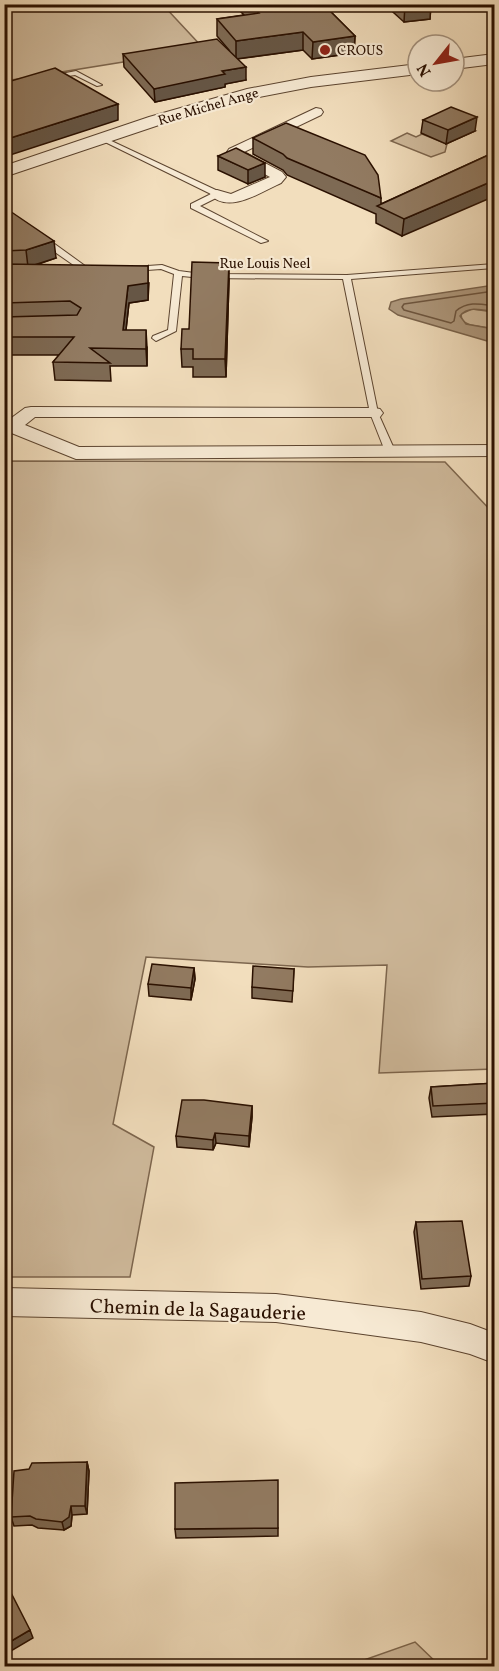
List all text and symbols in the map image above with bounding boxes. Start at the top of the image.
north arrow [406,33,466,93]
place label: CROUS [337,42,383,61]
marker: CROUS [318,43,332,57]
text: N [412,59,437,80]
street label: Rue Michel Ange [156,84,261,131]
street label: Rue Louis Neel [220,255,310,274]
street label: Chemin de la Sagauderie [90,1293,306,1329]

